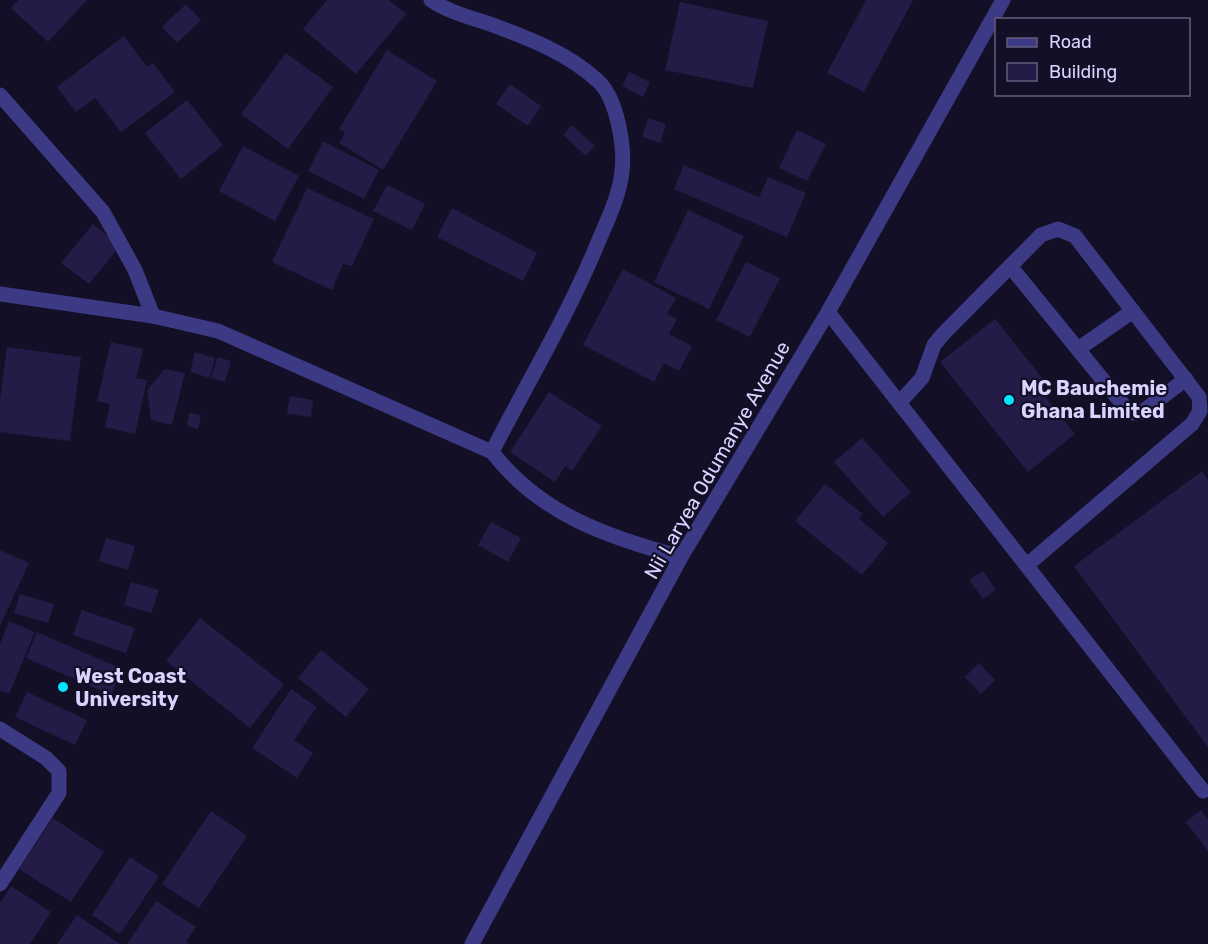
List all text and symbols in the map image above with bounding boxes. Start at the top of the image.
legend [995,18,1190,96]
text: Road [1049,31,1092,53]
text: Building [1049,61,1117,83]
street label: Nii Laryea Odumanye Avenue [639,337,795,583]
place label: MC Bauchemie Ghana Limited [1021,376,1167,423]
marker: MC Bauchemie Ghana Limited [1002,393,1016,407]
place label: West Coast University [75,664,186,711]
marker: West Coast University [56,680,70,694]

